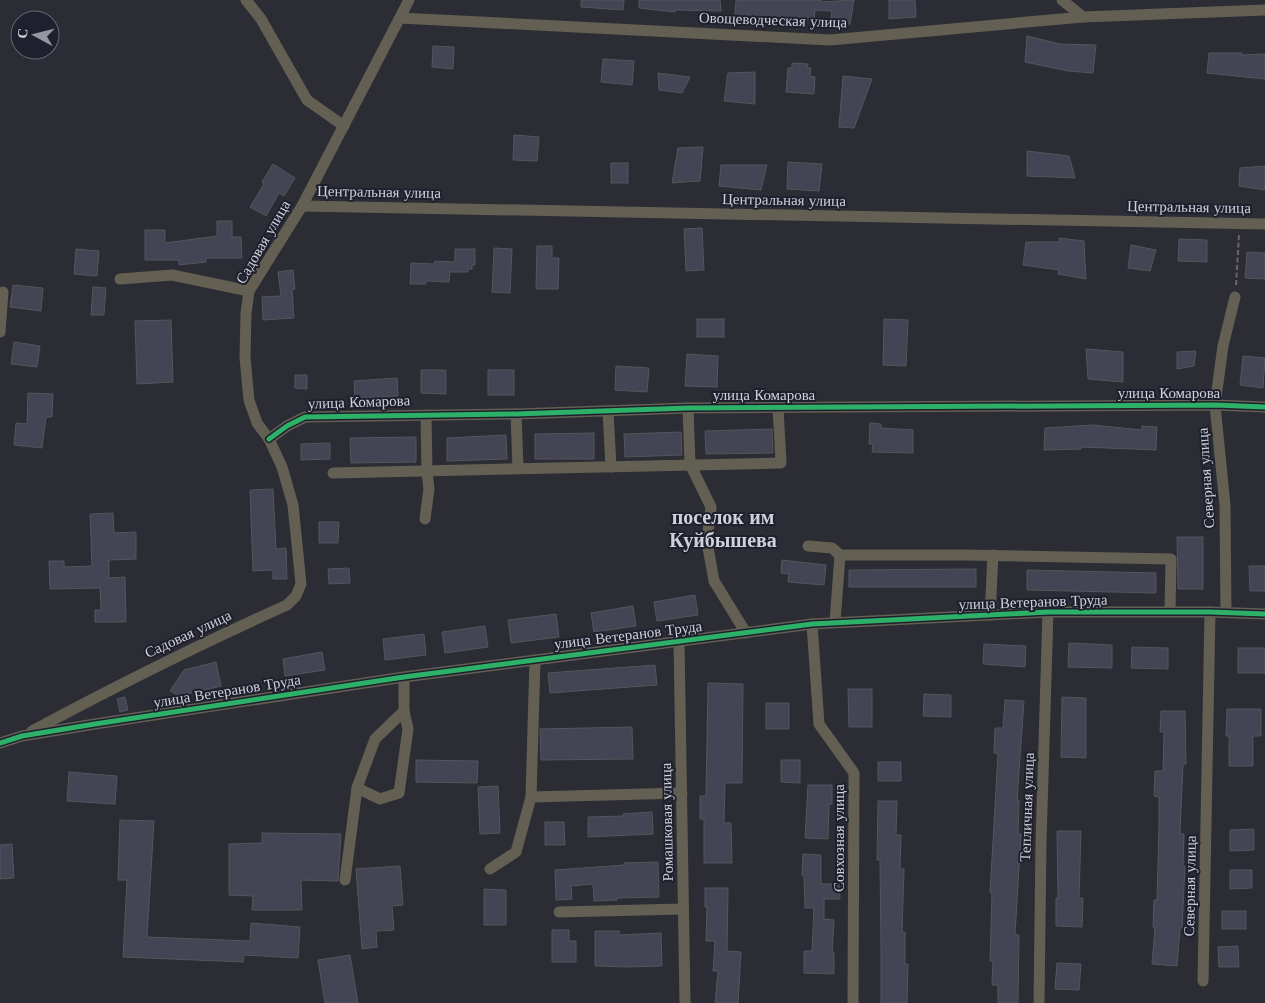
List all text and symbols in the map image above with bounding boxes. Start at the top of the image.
street label: Овощеводческая улица [699,7,848,32]
north arrow [10,10,60,60]
text: С [13,27,32,40]
street label: Центральная улица [317,181,441,202]
street label: Центральная улица [722,189,846,210]
street label: Садовая улица [231,196,294,287]
street label: Центральная улица [1127,196,1251,217]
street label: улица Комарова [1118,383,1221,402]
street label: улица Комарова [713,385,816,404]
street label: улица Комарова [307,390,411,413]
street label: Северная улица [1192,427,1218,529]
district label: поселок им Куйбышева [669,505,777,552]
street label: улица Ветеранов Труда [958,589,1108,614]
street label: Садовая улица [141,605,235,662]
street label: улица Ветеранов Труда [553,616,703,653]
street label: улица Ветеранов Труда [152,669,302,712]
street label: Тепличная улица [1015,752,1038,862]
street label: Ромашковая улица [656,762,677,881]
street label: Совхозная улица [829,784,848,892]
street label: Северная улица [1179,835,1200,937]

